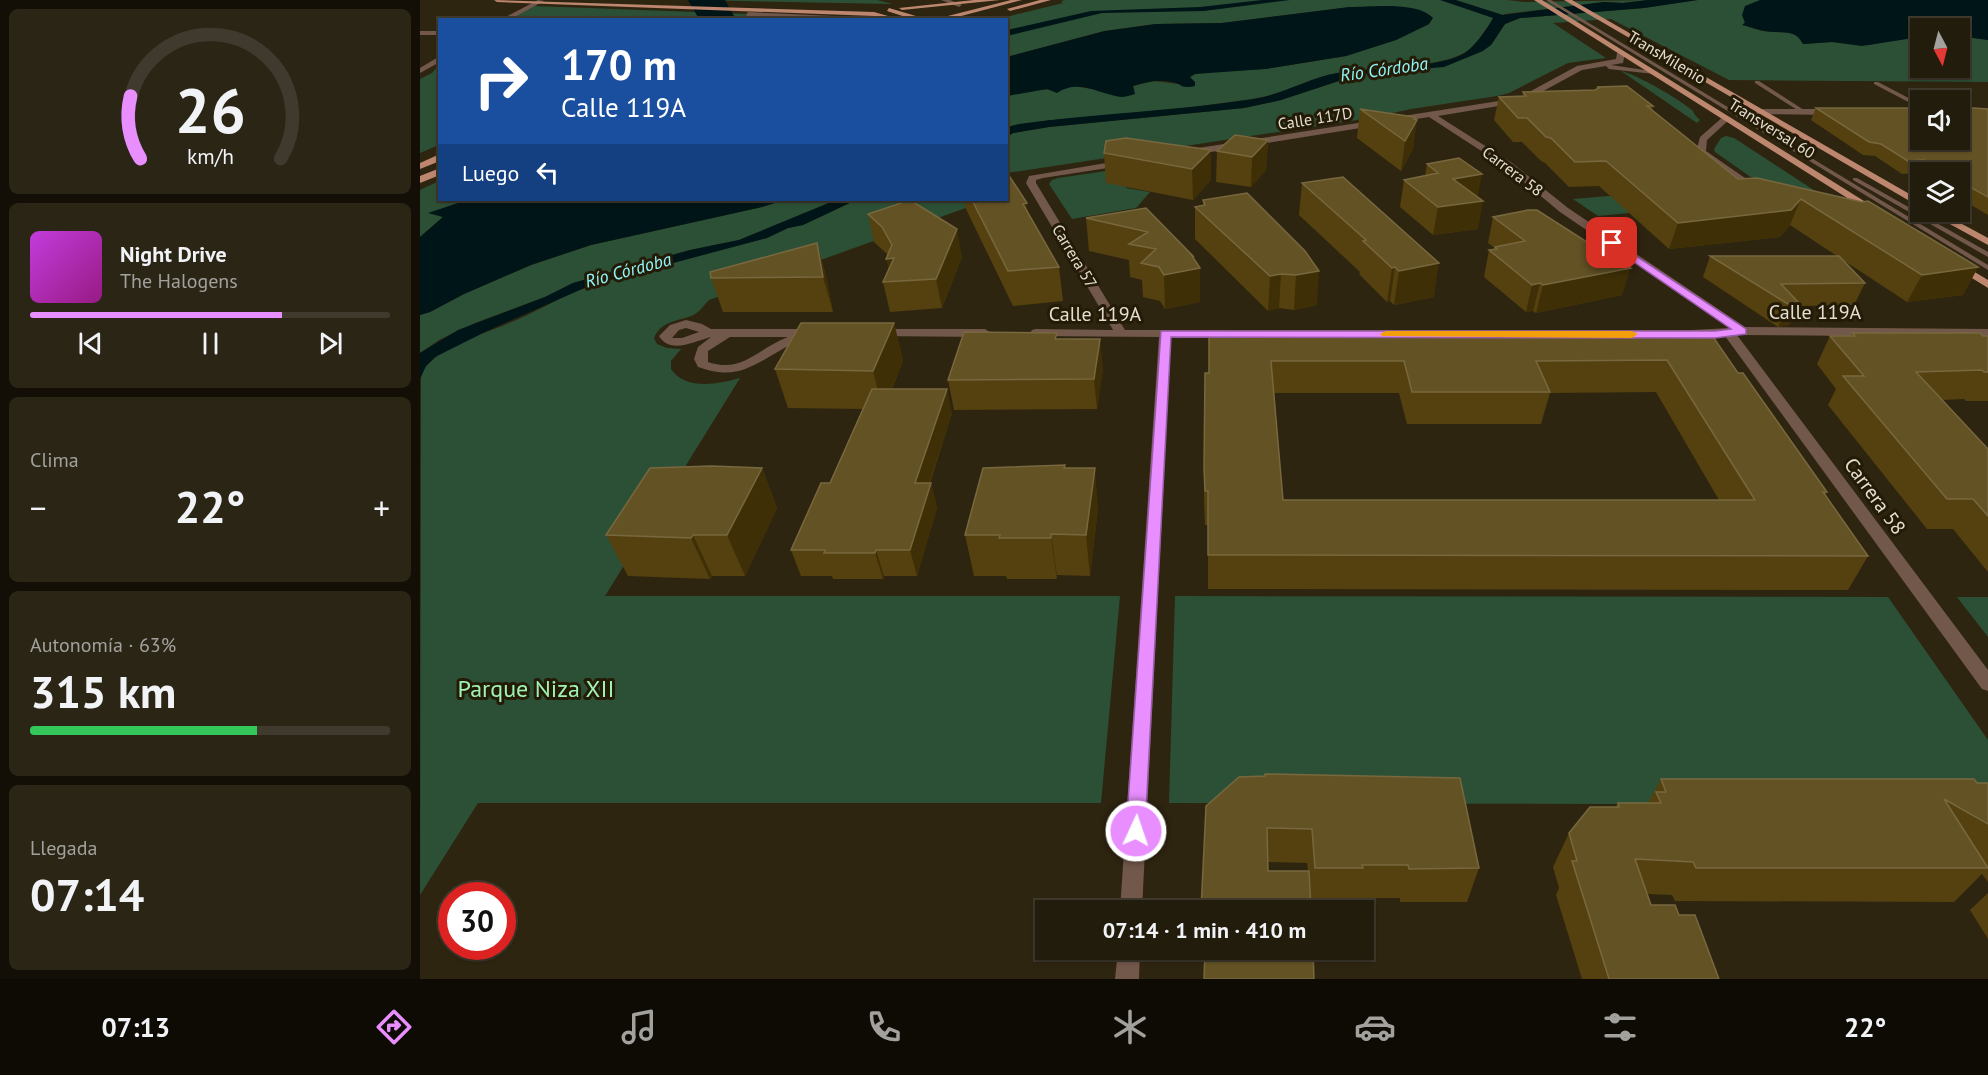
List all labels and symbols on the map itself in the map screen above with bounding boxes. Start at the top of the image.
north arrow [1910,18,1970,78]
street label: TransMilenio [1624,26,1710,88]
water label: Río Córdoba [1339,51,1430,87]
street label: Transversal 60 [1725,93,1819,163]
street label: Calle 117D [1276,102,1354,134]
street label: Carrera 58 [1479,142,1547,200]
pin [1586,217,1637,268]
street label: Carrera 57 [1048,220,1102,292]
water label: Río Córdoba [582,247,674,293]
street label: Calle 119A [1769,299,1862,325]
street label: Calle 119A [1049,301,1142,327]
street label: Carrera 58 [1838,453,1912,539]
park label: Parque Niza XII [458,673,614,704]
position arrow [1104,799,1168,863]
speed limit sign: 30 [438,882,516,960]

